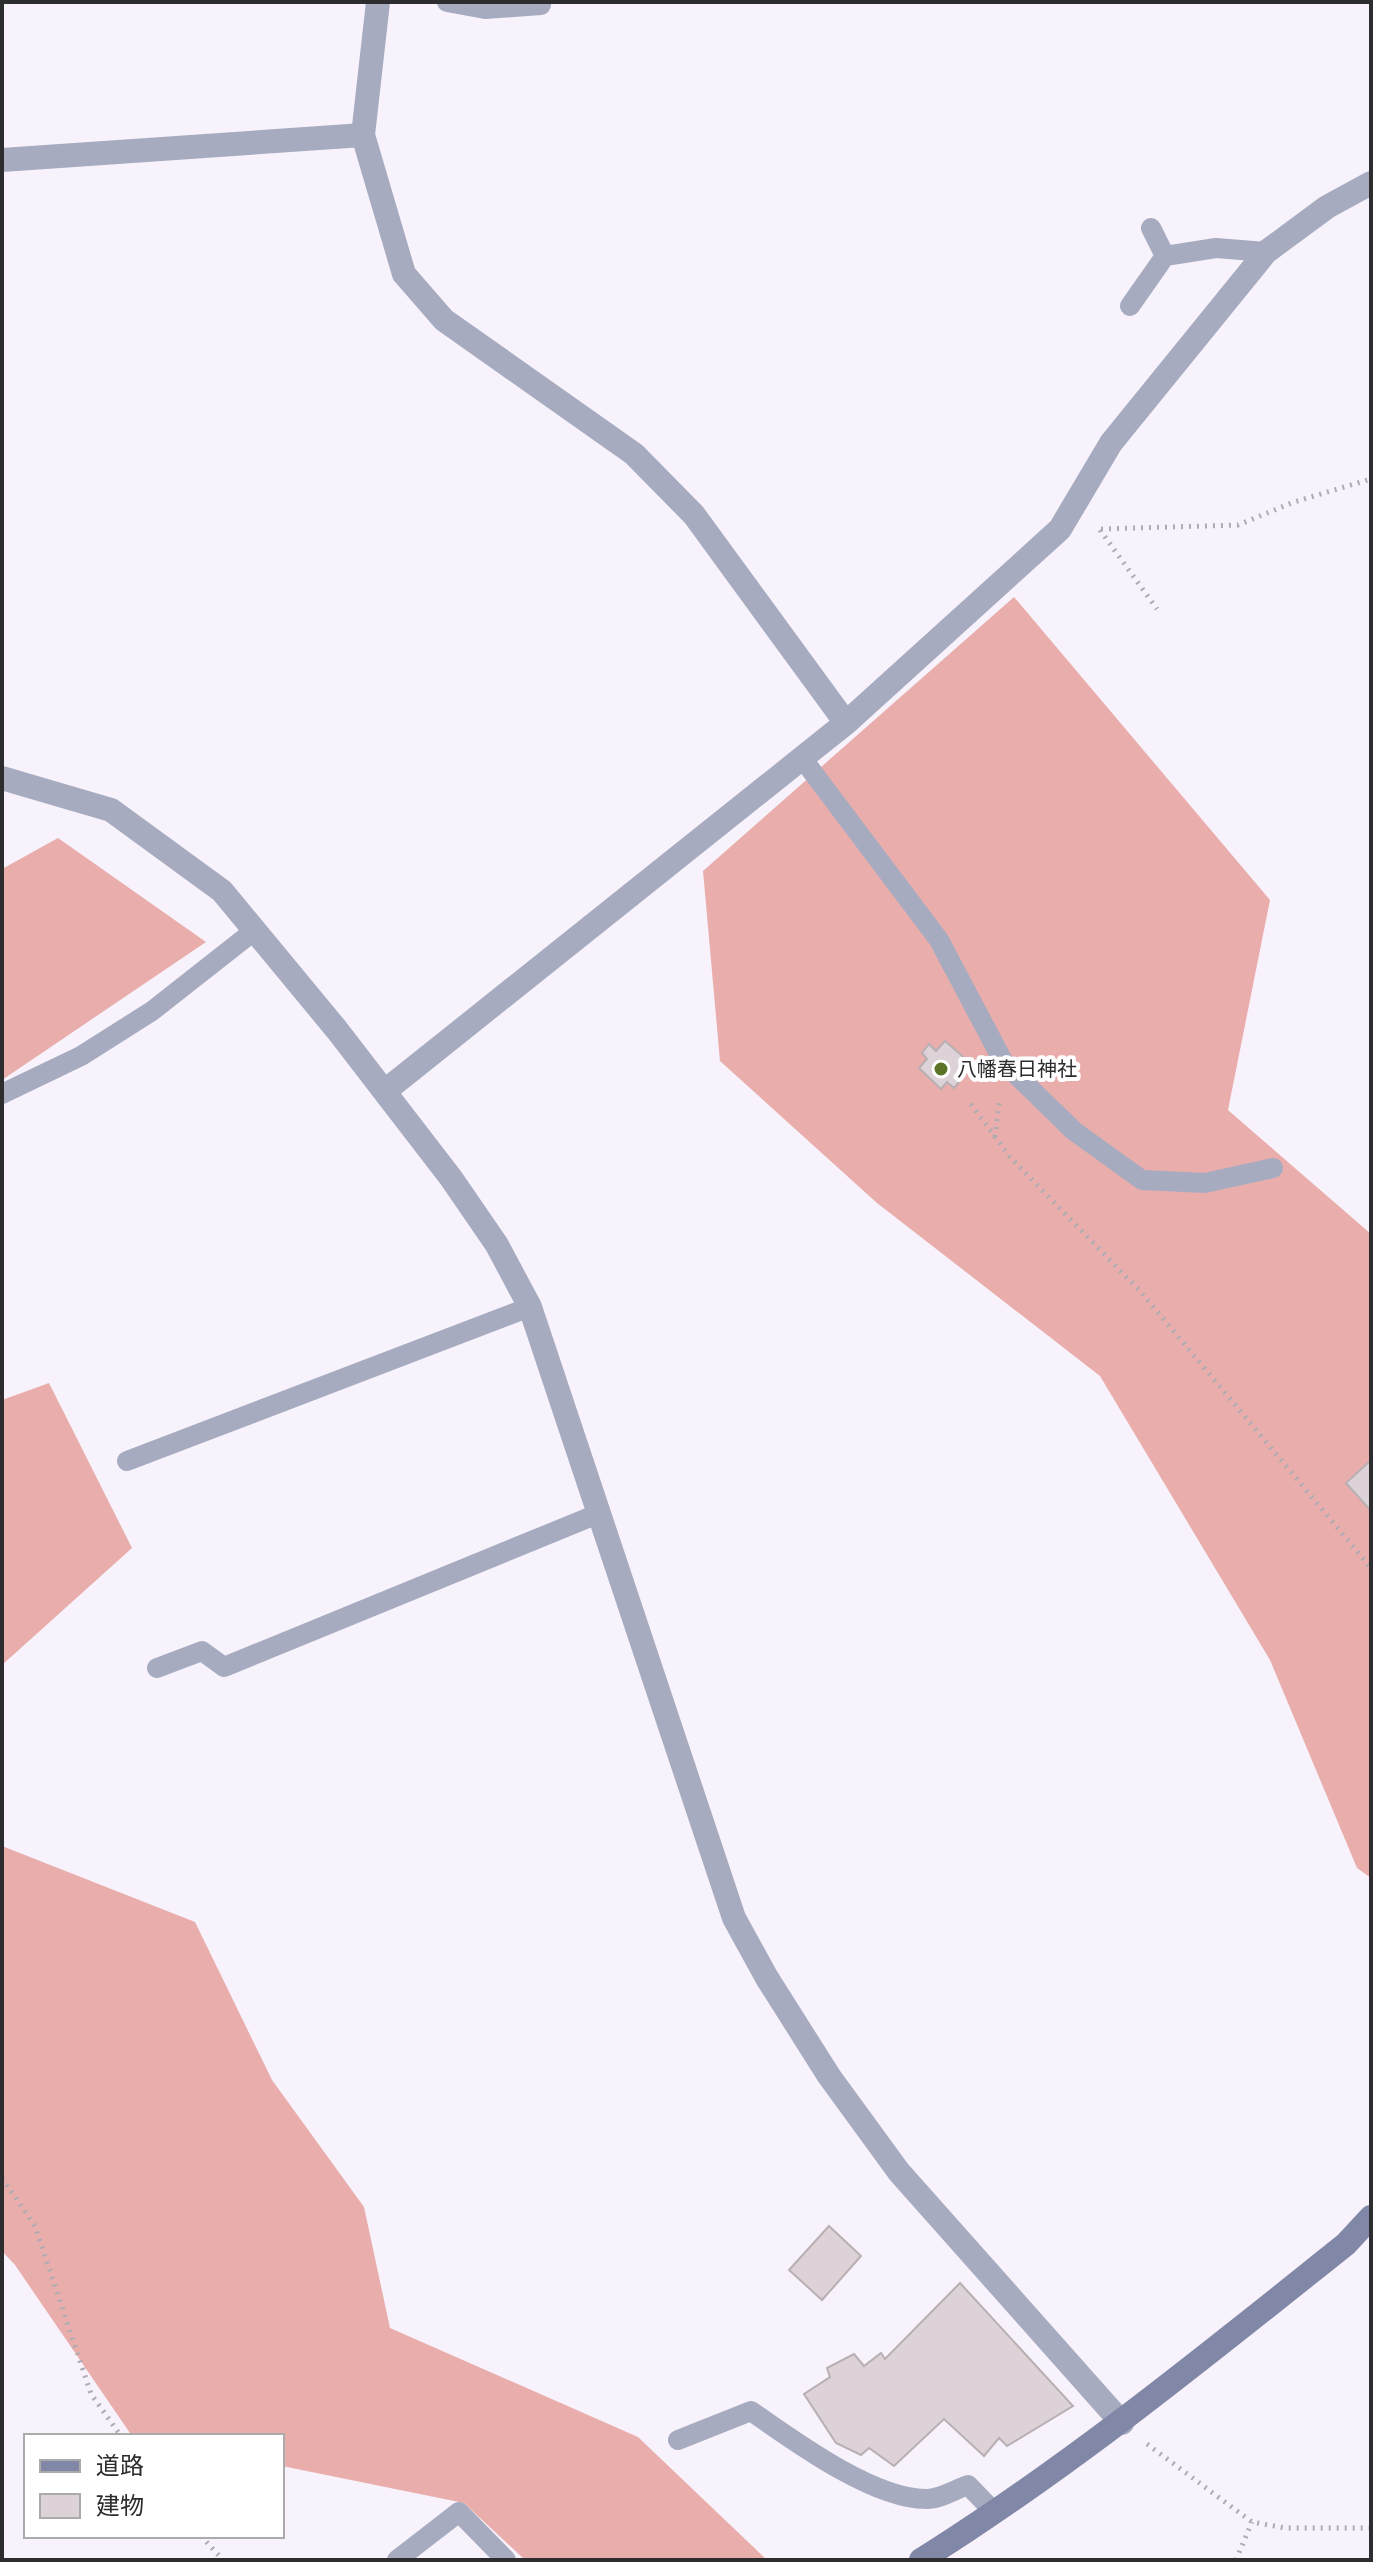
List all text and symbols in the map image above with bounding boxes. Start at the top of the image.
place label: 八幡春日神社 [957,1056,1077,1081]
marker: 八幡春日神社 [932,1060,950,1078]
legend [24,2434,284,2538]
text: 道路 [96,2450,144,2480]
text: 建物 [96,2490,144,2520]

